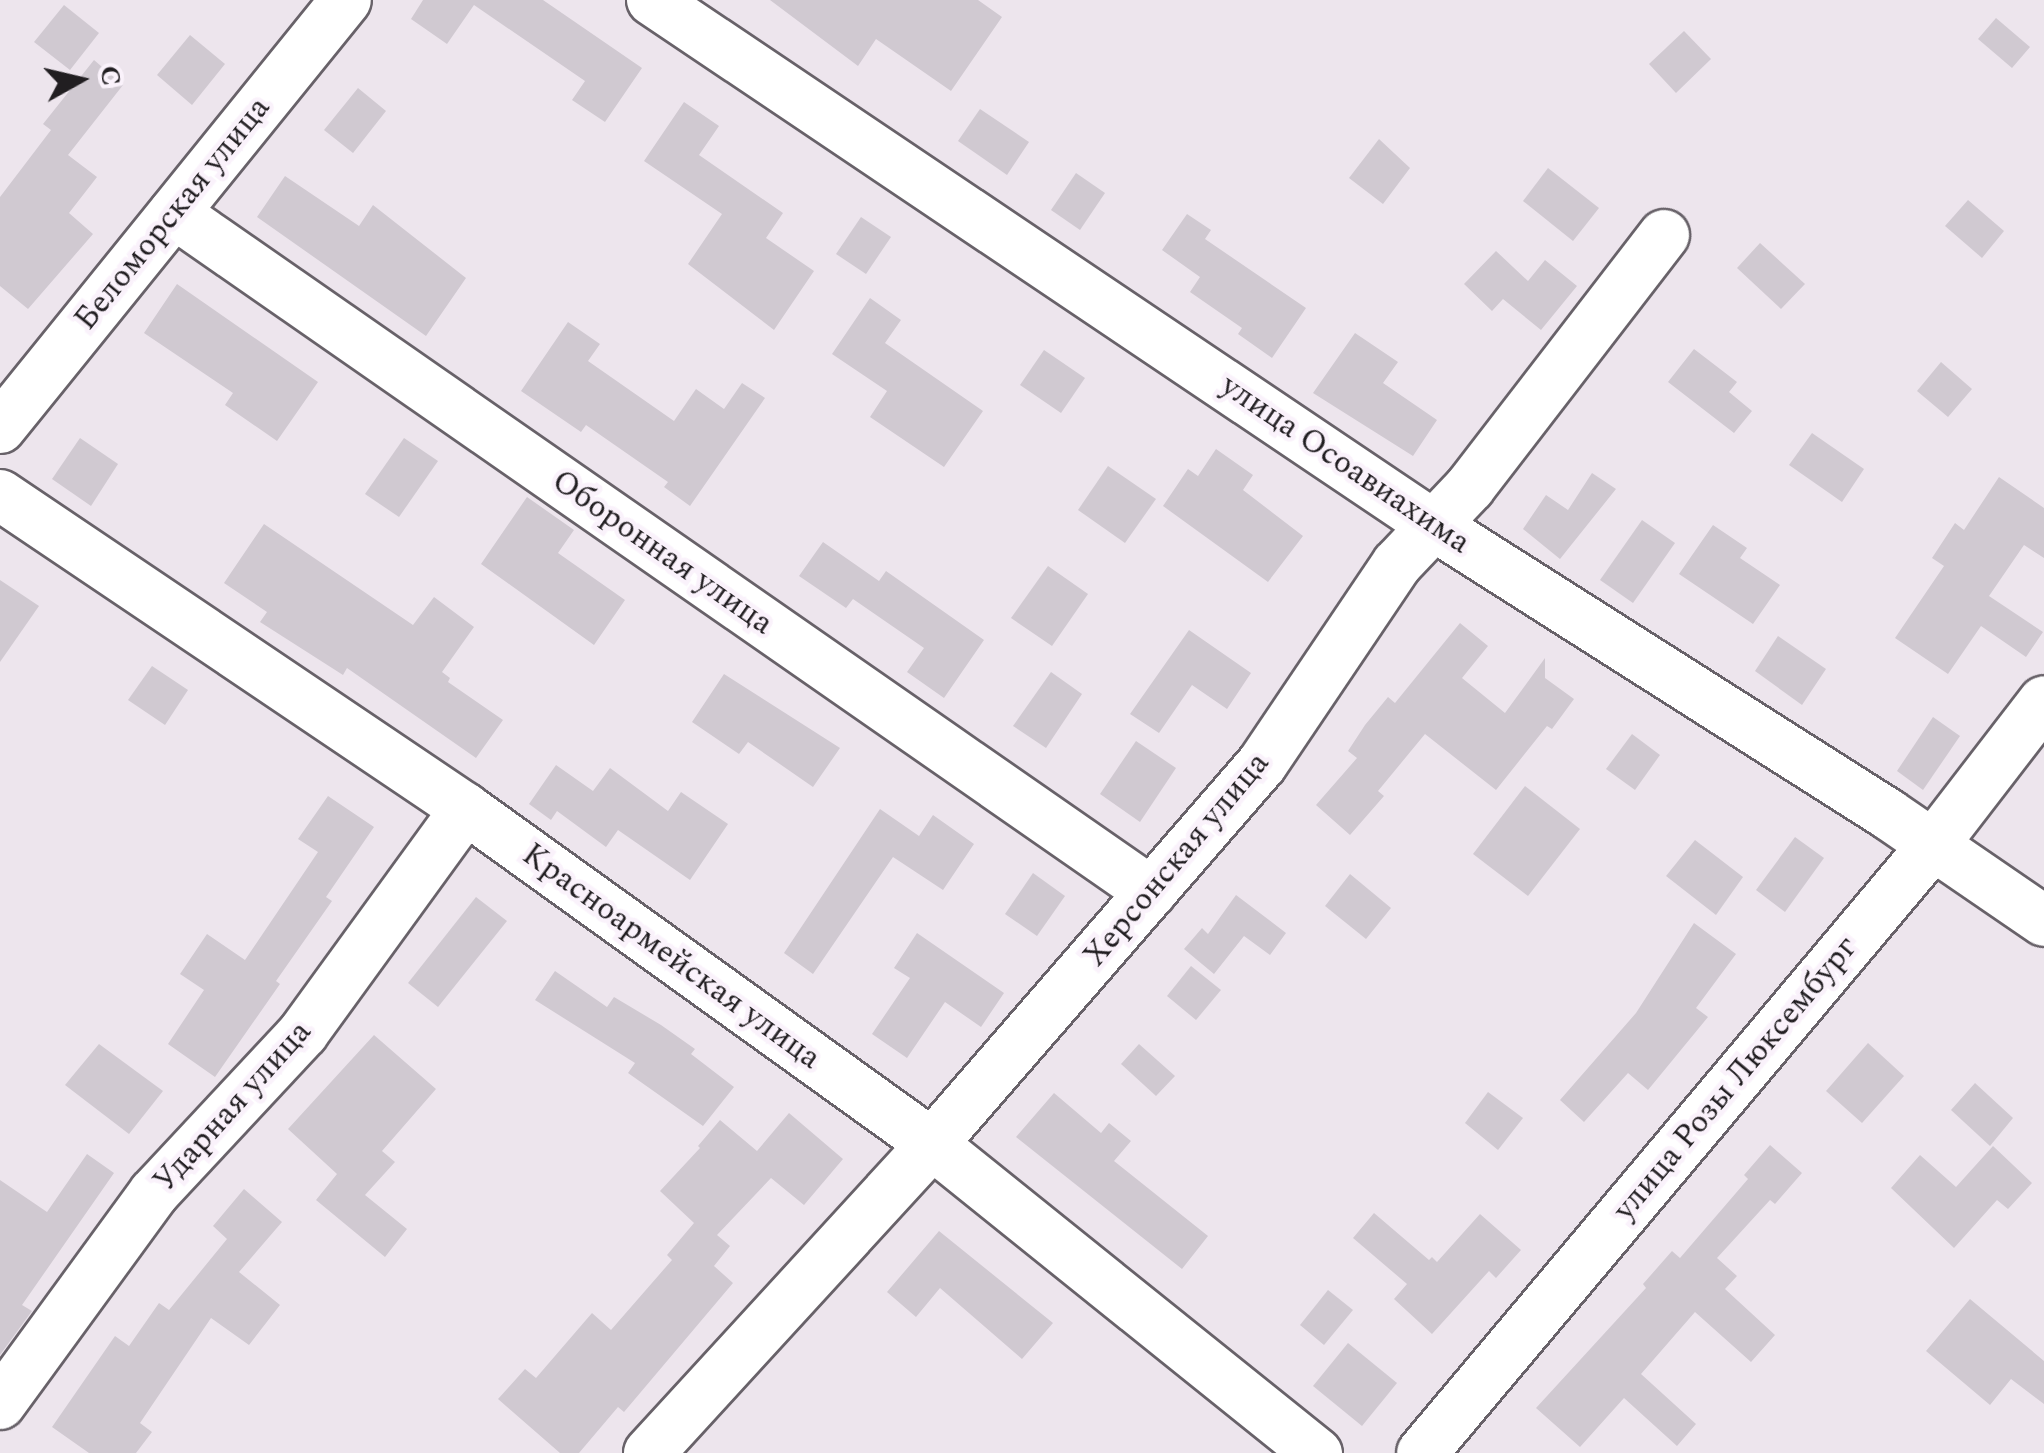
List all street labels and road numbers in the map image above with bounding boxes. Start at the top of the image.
street label: Беломорская улица [67,90,279,338]
street label: улица Осоавиахима [1213,367,1477,563]
street label: Оборонная улица [544,462,780,644]
street label: Херсонская улица [1076,745,1278,975]
street label: Красноармейская улица [514,836,828,1078]
street label: улица Розы Люксембург [1606,929,1866,1229]
street label: Ударная улица [146,1013,320,1201]

